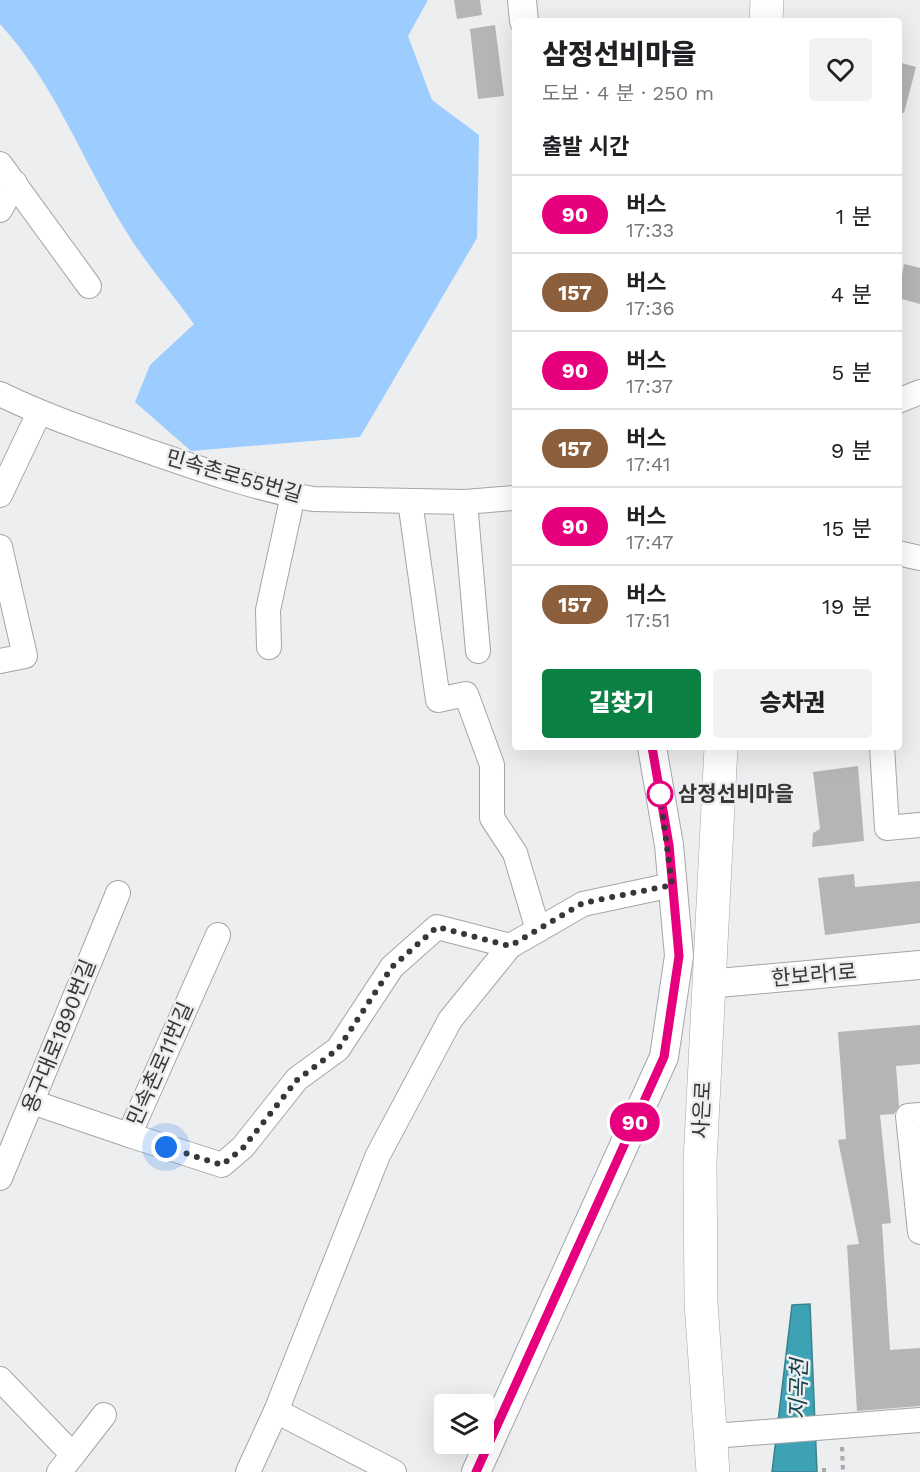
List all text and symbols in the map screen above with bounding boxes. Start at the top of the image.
text: 삼정선비마을 [542,38,697,71]
button: heart [809,38,872,101]
text: 도보 · 4 분 · 250 m [542,81,714,105]
text: 출발 시간 [542,134,629,159]
text: 버스 [626,192,666,217]
text: 90 [562,202,588,227]
text: 1 분 [836,204,872,229]
text: 17:33 [626,218,674,242]
text: 버스 [626,270,666,295]
text: 157 [558,280,592,305]
text: 4 분 [831,282,872,307]
text: 17:36 [626,296,675,320]
text: 버스 [626,348,666,373]
text: 90 [562,358,588,383]
text: 5 분 [831,360,872,385]
text: 17:37 [626,374,673,398]
text: 버스 [626,426,666,451]
text: 157 [558,436,592,461]
text: 9 분 [831,438,872,463]
street label: 민속촌로55번길 [163,444,305,507]
text: 17:41 [626,452,671,476]
text: 버스 [626,504,666,529]
text: 90 [562,514,588,539]
text: 15 분 [823,516,872,541]
text: 17:47 [626,530,673,554]
text: 버스 [626,582,666,607]
text: 157 [558,592,592,617]
text: 19 분 [822,594,872,619]
text: 17:51 [626,608,670,632]
button: 길찾기 [542,669,701,738]
button: 승차권 [713,669,872,738]
marker: 삼정선비마을 [647,781,673,807]
place label: 삼정선비마을 [678,781,794,806]
street label: 용구대로1890번길 [16,956,101,1116]
street label: 한보라1로 [770,958,858,991]
street label: 민속촌로11번길 [121,998,198,1129]
street label: 사은로 [688,1080,716,1140]
line badge: 90 [608,1102,662,1142]
text: 90 [622,1110,648,1135]
your location [151,1132,181,1162]
water label: 지곡천 [785,1355,812,1420]
map controls [434,1394,494,1454]
button: layers [434,1394,494,1454]

